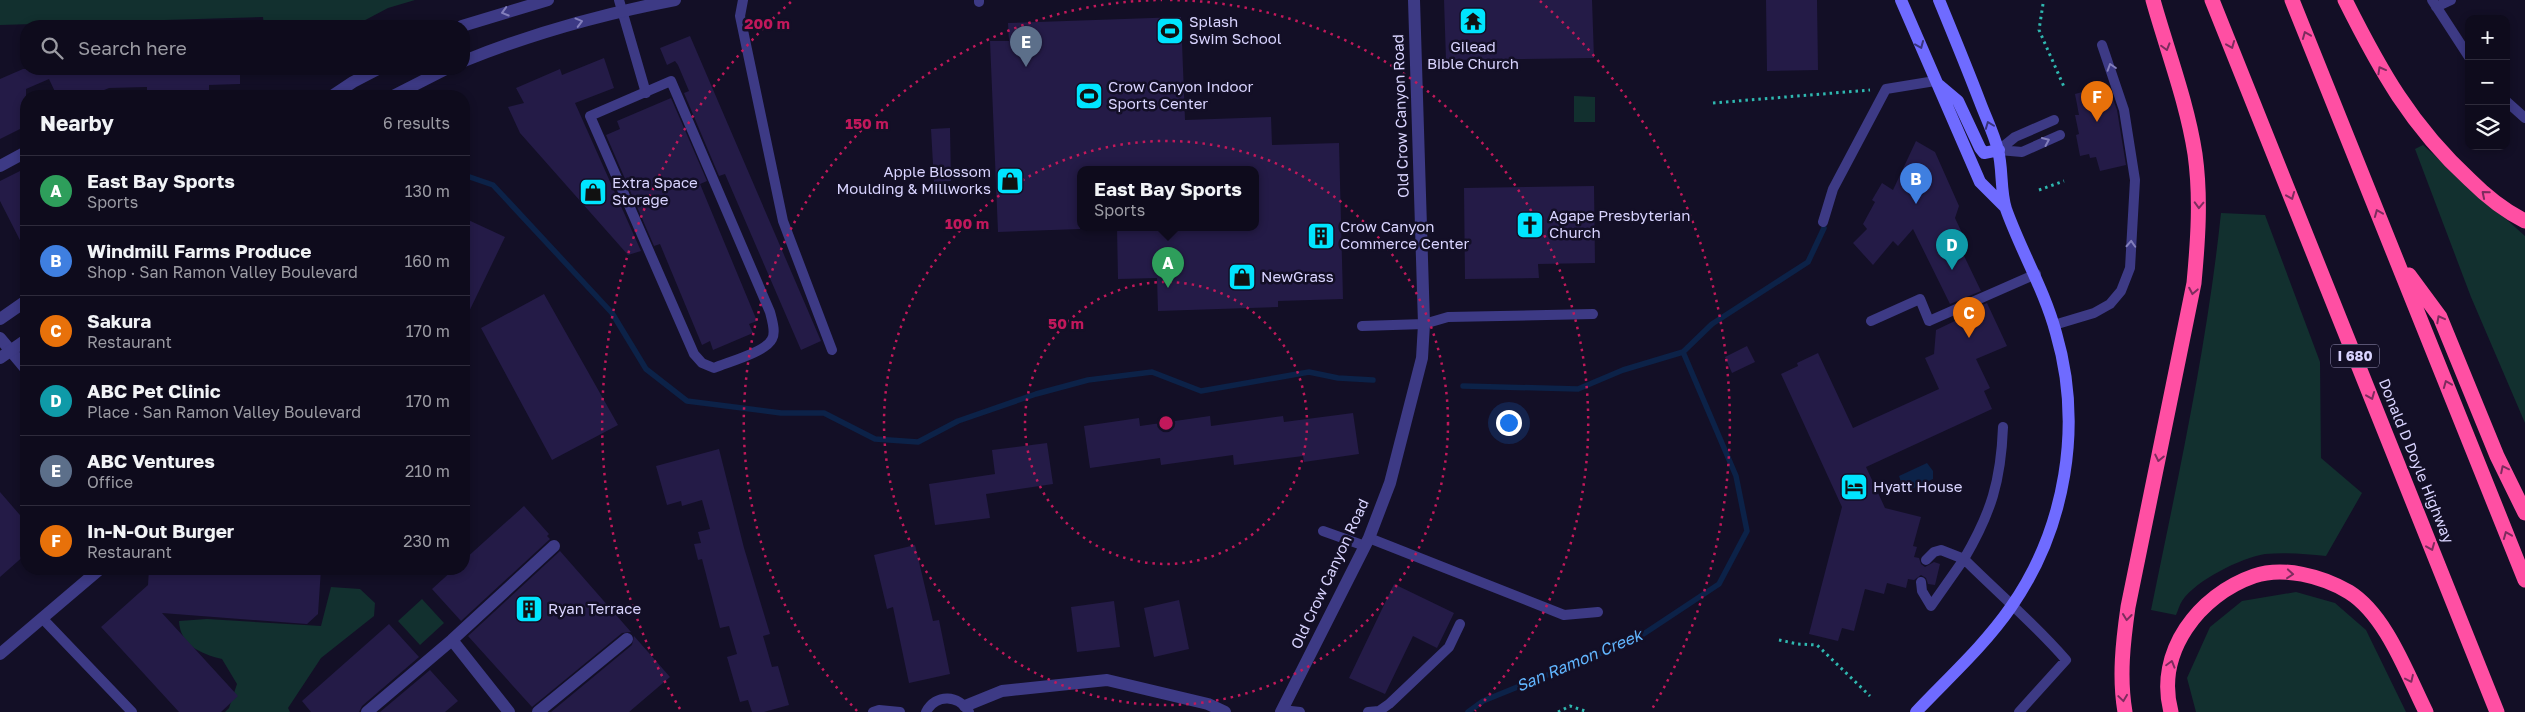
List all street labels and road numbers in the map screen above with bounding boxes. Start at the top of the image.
street label: Old Crow Canyon Road [1388,34,1412,198]
road number: I 680 [2331,344,2379,368]
street label: Donald D Doyle Highway [2376,376,2458,546]
street label: Old Crow Canyon Road [1286,496,1372,652]

